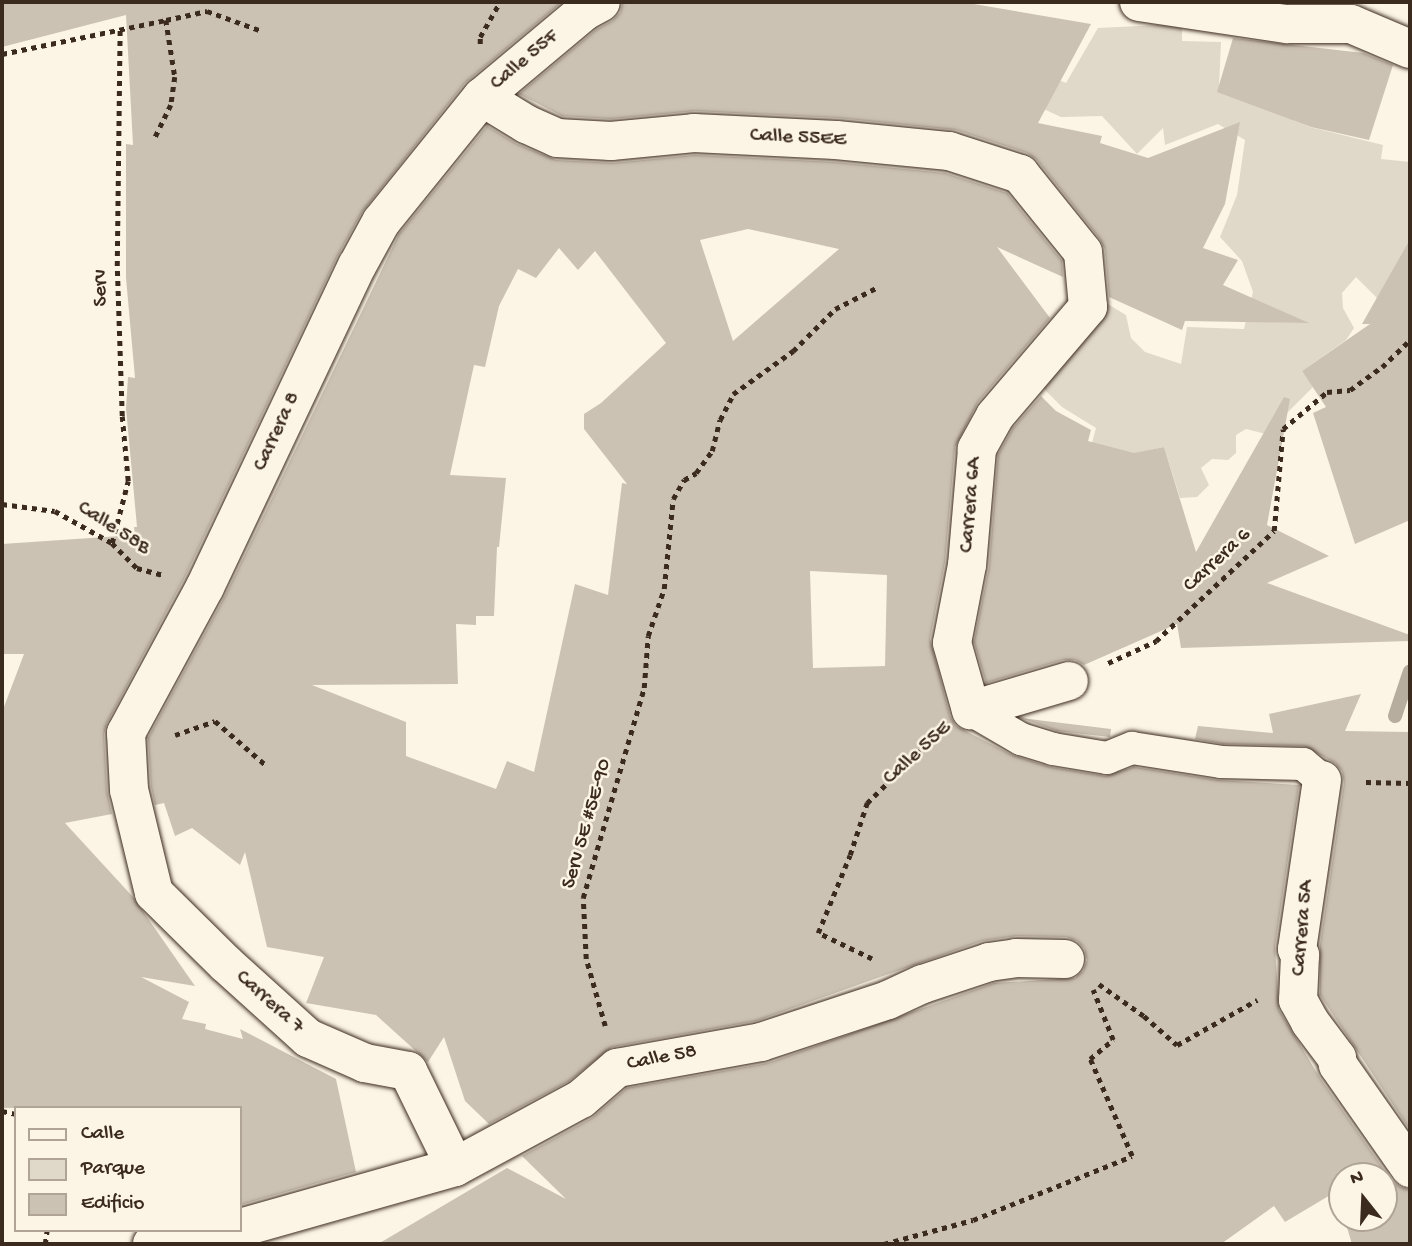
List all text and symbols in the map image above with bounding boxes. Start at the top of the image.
street label: Calle 55F [486,25,564,97]
street label: Calle 55EE [749,124,847,154]
street label: Serv [89,269,115,307]
street label: Carrera 8 [249,388,307,476]
street label: Carrera 6A [955,456,989,554]
street label: Calle 58B [72,496,154,562]
street label: Carrera 6 [1179,523,1257,599]
street label: Calle 55E [879,717,957,791]
street label: Serv 5E #5E-90 [557,756,619,892]
street label: Carrera 5A [1287,879,1321,977]
street label: Carrera 7 [229,966,309,1040]
street label: Calle 58 [625,1040,699,1078]
legend [14,1106,242,1232]
text: Calle [81,1122,124,1147]
text: Parque [81,1157,145,1182]
north arrow [1328,1162,1398,1232]
text: N [1348,1166,1366,1191]
text: Edificio [81,1192,145,1217]

